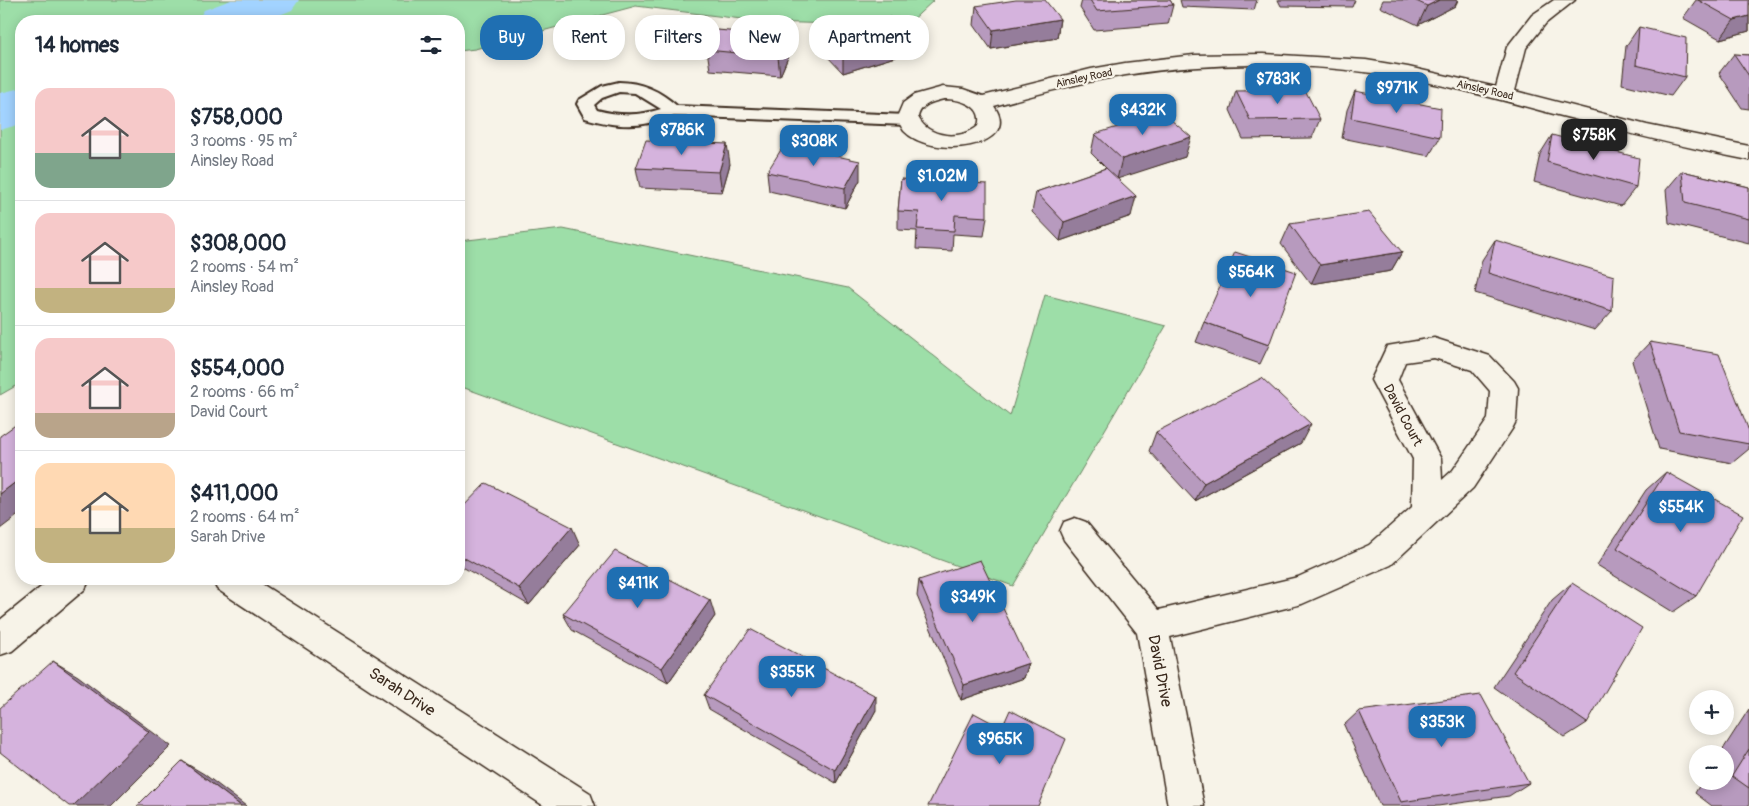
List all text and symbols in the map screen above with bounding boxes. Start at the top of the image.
chip: Buy [480,15,543,60]
chip: Rent [553,15,625,60]
chip: Filters [635,15,720,60]
chip: New [730,15,799,60]
chip: Apartment [809,15,929,60]
icon: filters [417,31,445,59]
text: 14 homes [35,32,119,59]
pin: $783K [1243,62,1313,105]
street label: Ainsley Road [1054,66,1114,90]
text: $783K [1256,69,1300,89]
pin: $971K [1362,72,1432,114]
street label: Ainsley Road [1455,77,1515,103]
text: $971K [1376,78,1418,98]
pin: $432K [1108,94,1178,136]
text: $432K [1120,100,1166,120]
text: $758,000 [190,104,283,131]
icon: home [75,108,135,168]
pin: $786K [647,114,717,156]
pin: $758K [1559,119,1629,161]
text: $786K [660,120,704,140]
pin: $308K [779,124,849,167]
text: $758K [1572,125,1616,145]
text: 3 rooms · 95 m² [190,131,298,151]
text: $308K [791,131,837,151]
text: Ainsley Road [190,151,274,171]
pin: $1.02M [901,160,983,202]
text: $1.02M [917,166,967,186]
text: $308,000 [190,230,286,257]
icon: home [75,233,135,293]
pin: $564K [1216,256,1286,298]
text: 2 rooms · 54 m² [190,257,299,277]
text: $564K [1228,262,1274,282]
text: Ainsley Road [190,277,274,297]
text: $554,000 [190,355,285,382]
icon: home [75,358,135,418]
street label: David Court [1380,381,1427,449]
text: 2 rooms · 66 m² [190,382,300,402]
text: David Court [190,402,268,422]
text: $411,000 [190,480,278,507]
icon: home [75,483,135,543]
pin: $554K [1646,490,1716,533]
text: $554K [1659,497,1703,517]
text: 2 rooms · 64 m² [190,507,300,527]
text: Sarah Drive [190,527,265,547]
pin: $411K [603,566,673,609]
text: $411K [618,573,658,593]
pin: $349K [938,580,1008,623]
text: $349K [951,587,995,607]
street label: David Drive [1143,633,1177,709]
pin: $355K [757,656,827,698]
text: $355K [770,662,814,682]
street label: Sarah Drive [365,663,439,721]
map controls [1689,690,1734,790]
button: + [1689,690,1734,735]
pin: $353K [1407,706,1477,748]
text: $353K [1420,712,1464,732]
pin: $965K [965,722,1035,765]
text: $965K [978,729,1022,749]
button: − [1689,745,1734,790]

